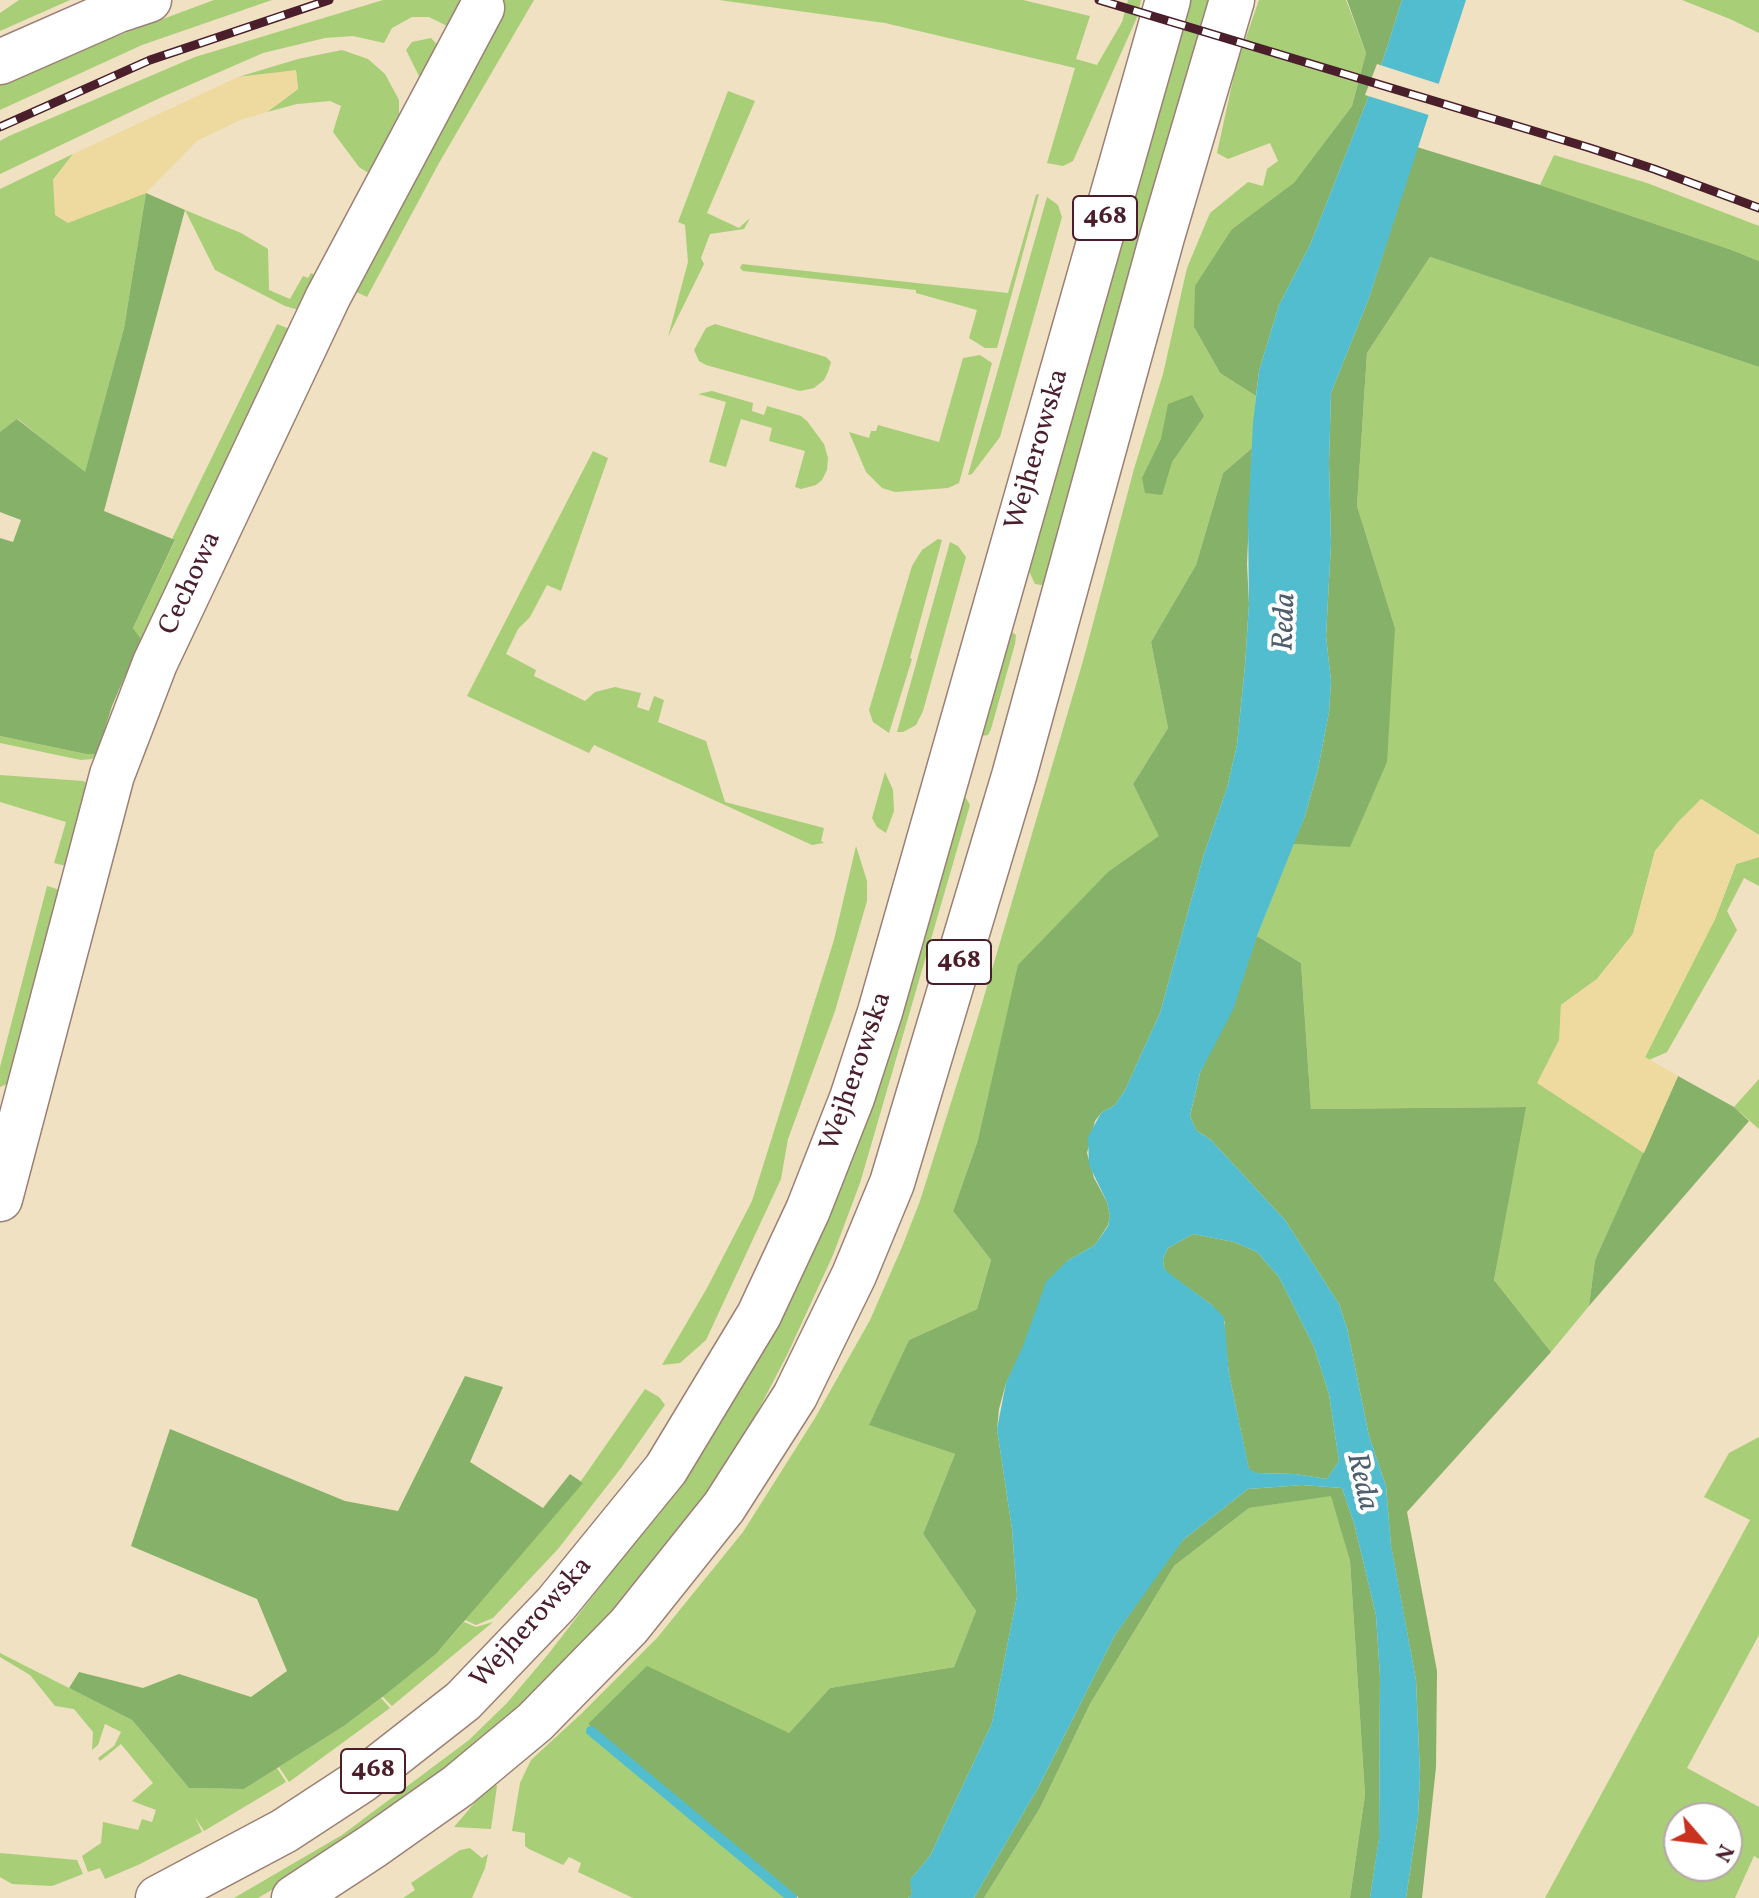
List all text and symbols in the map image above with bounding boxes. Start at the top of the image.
road number: 468 [1073,196,1137,240]
street label: Wejherowska [1000,365,1078,535]
street label: Cechowa [153,527,231,641]
water label: Reda [1268,592,1306,652]
road number: 468 [927,940,991,984]
street label: Wejherowska [815,988,901,1156]
water label: Reda [1336,1450,1384,1514]
street label: Wejherowska [465,1551,601,1697]
road number: 468 [341,1749,405,1793]
north arrow [1663,1802,1743,1882]
text: N [1705,1838,1740,1867]

